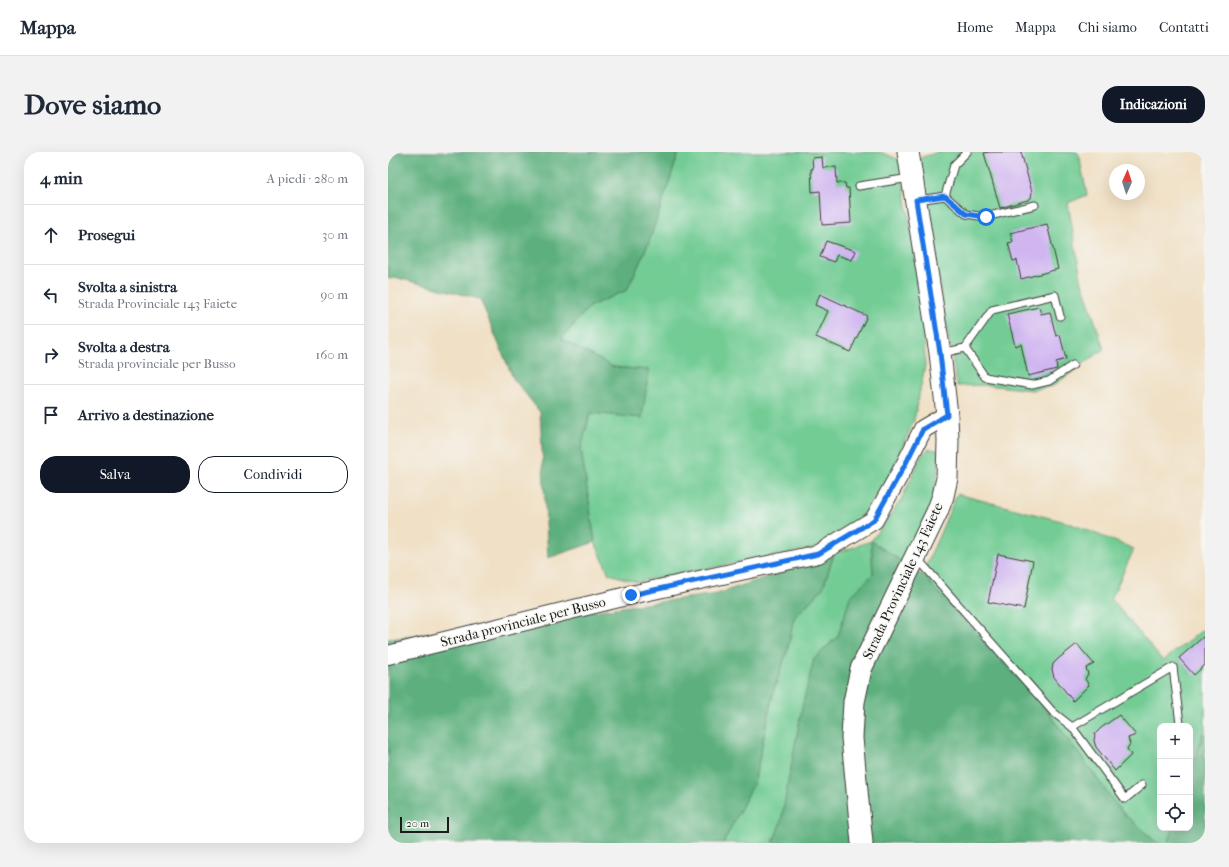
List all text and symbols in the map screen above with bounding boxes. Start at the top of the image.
text: Mappa [20,17,76,39]
text: Home [957,19,993,36]
text: Mappa [1015,19,1056,36]
text: Chi siamo [1078,19,1137,36]
text: Contatti [1159,19,1209,36]
button: Indicazioni [1102,86,1205,123]
text: Dove siamo [24,88,161,121]
north arrow [1109,164,1145,200]
text: 4 min [40,168,83,188]
text: A piedi · 280 m [267,171,348,186]
route start [977,208,995,226]
icon: ahead [40,224,62,246]
text: Prosegui [78,226,135,244]
text: 30 m [322,227,348,242]
text: Svolta a sinistra [78,278,177,296]
icon: left [40,284,62,306]
text: 90 m [320,287,348,302]
text: Strada Provinciale 143 Faiete [78,296,237,311]
text: Svolta a destra [78,338,170,356]
icon: right [40,344,62,366]
text: 160 m [316,347,348,362]
text: Strada provinciale per Busso [78,356,236,371]
icon: arrive [40,404,62,426]
text: Arrivo a destinazione [78,406,214,424]
button: Salva [40,456,190,493]
button: Condividi [198,456,348,493]
street label: Strada Provinciale 143 Faiete [859,500,947,662]
route end [622,586,640,604]
street label: Strada provinciale per Busso [439,593,607,651]
map controls [1157,723,1193,831]
button: + [1157,723,1193,759]
button: − [1157,759,1193,795]
button: locate [1157,795,1193,831]
scale bar [400,815,449,834]
text: 20 m [406,817,429,830]

